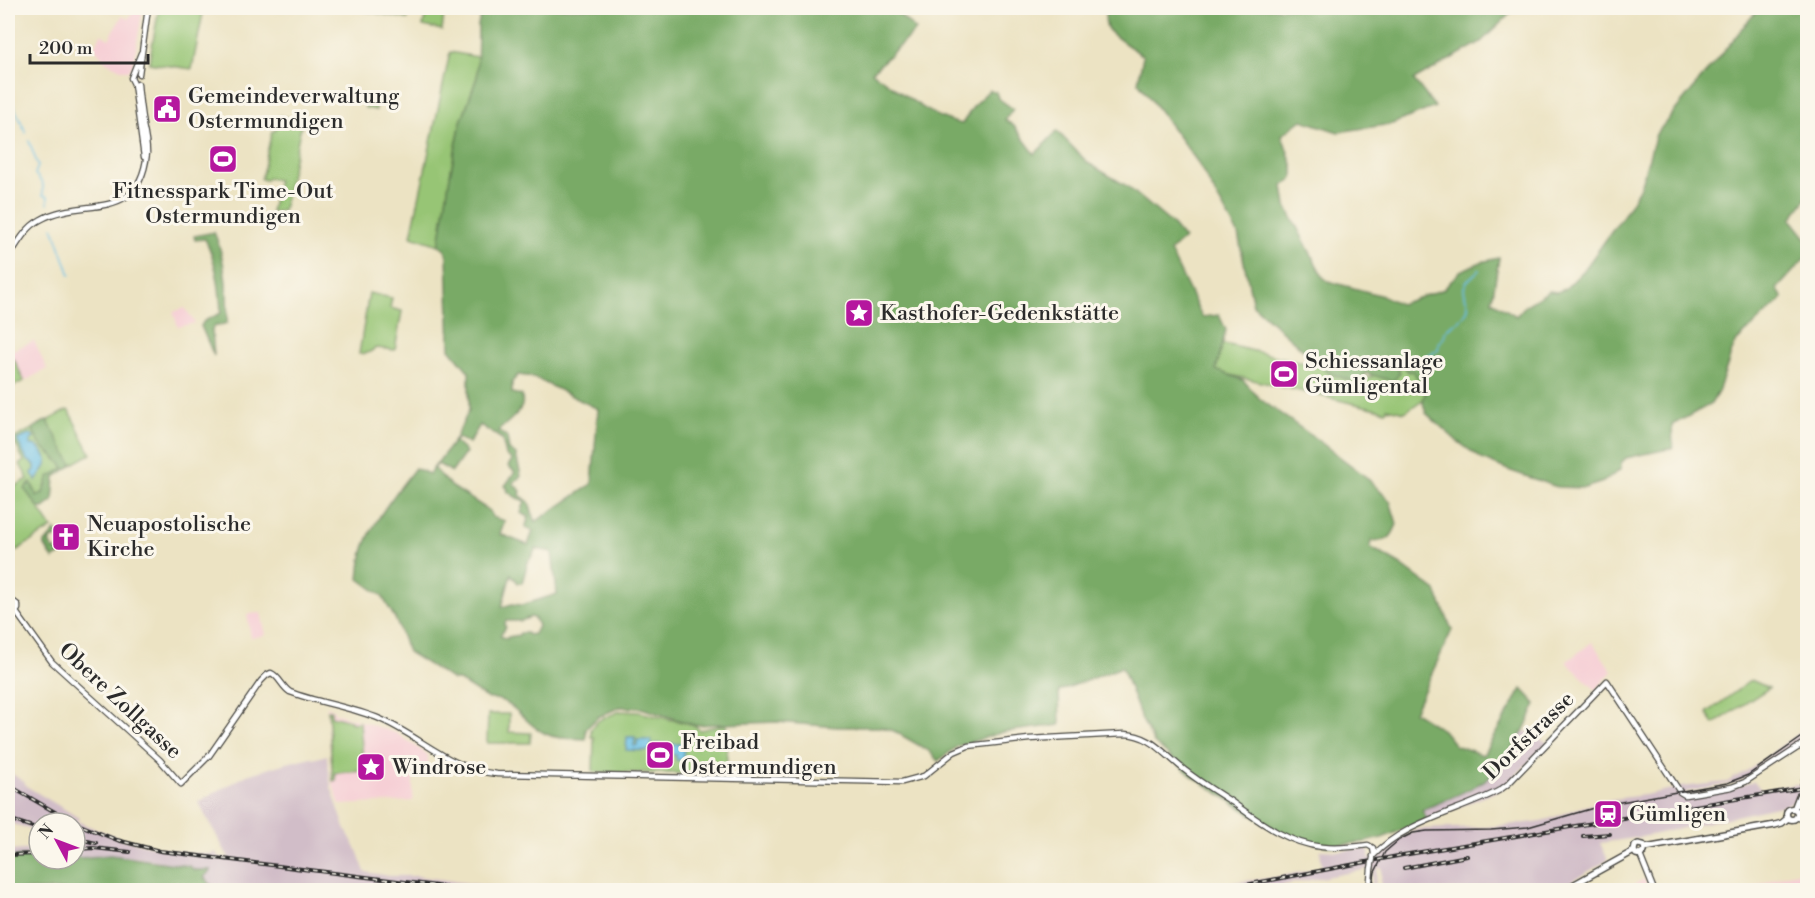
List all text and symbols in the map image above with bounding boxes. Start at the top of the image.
scale bar [30,27,148,65]
text: 200 m [39,37,93,60]
place label: Gemeindeverwaltung Ostermundigen [188,83,400,135]
public building icon: Gemeindeverwaltung Ostermundigen [151,93,183,125]
sports icon: Fitnesspark Time-Out Ostermundigen [207,143,239,175]
place label: Fitnesspark Time-Out Ostermundigen [112,178,334,230]
place icon: Kasthofer-Gedenkstätte [843,297,875,329]
place label: Kasthofer-Gedenkstätte [880,300,1119,327]
place label: Schiessanlage Gümligental [1305,348,1443,400]
sports icon: Schiessanlage Gümligental [1268,358,1300,390]
place label: Neuapostolische Kirche [87,511,251,563]
church icon: Neuapostolische Kirche [50,521,82,553]
street label: Obere Zollgasse [53,637,187,765]
street label: Dorfstrasse [1478,686,1580,786]
place label: Freibad Ostermundigen [681,729,837,781]
sports icon: Freibad Ostermundigen [644,739,676,771]
place icon: Windrose [355,751,387,783]
place label: Windrose [391,754,486,781]
station icon: Gümligen [1592,798,1624,830]
place label: Gümligen [1629,801,1726,828]
north arrow [27,811,87,871]
text: N [35,820,58,843]

